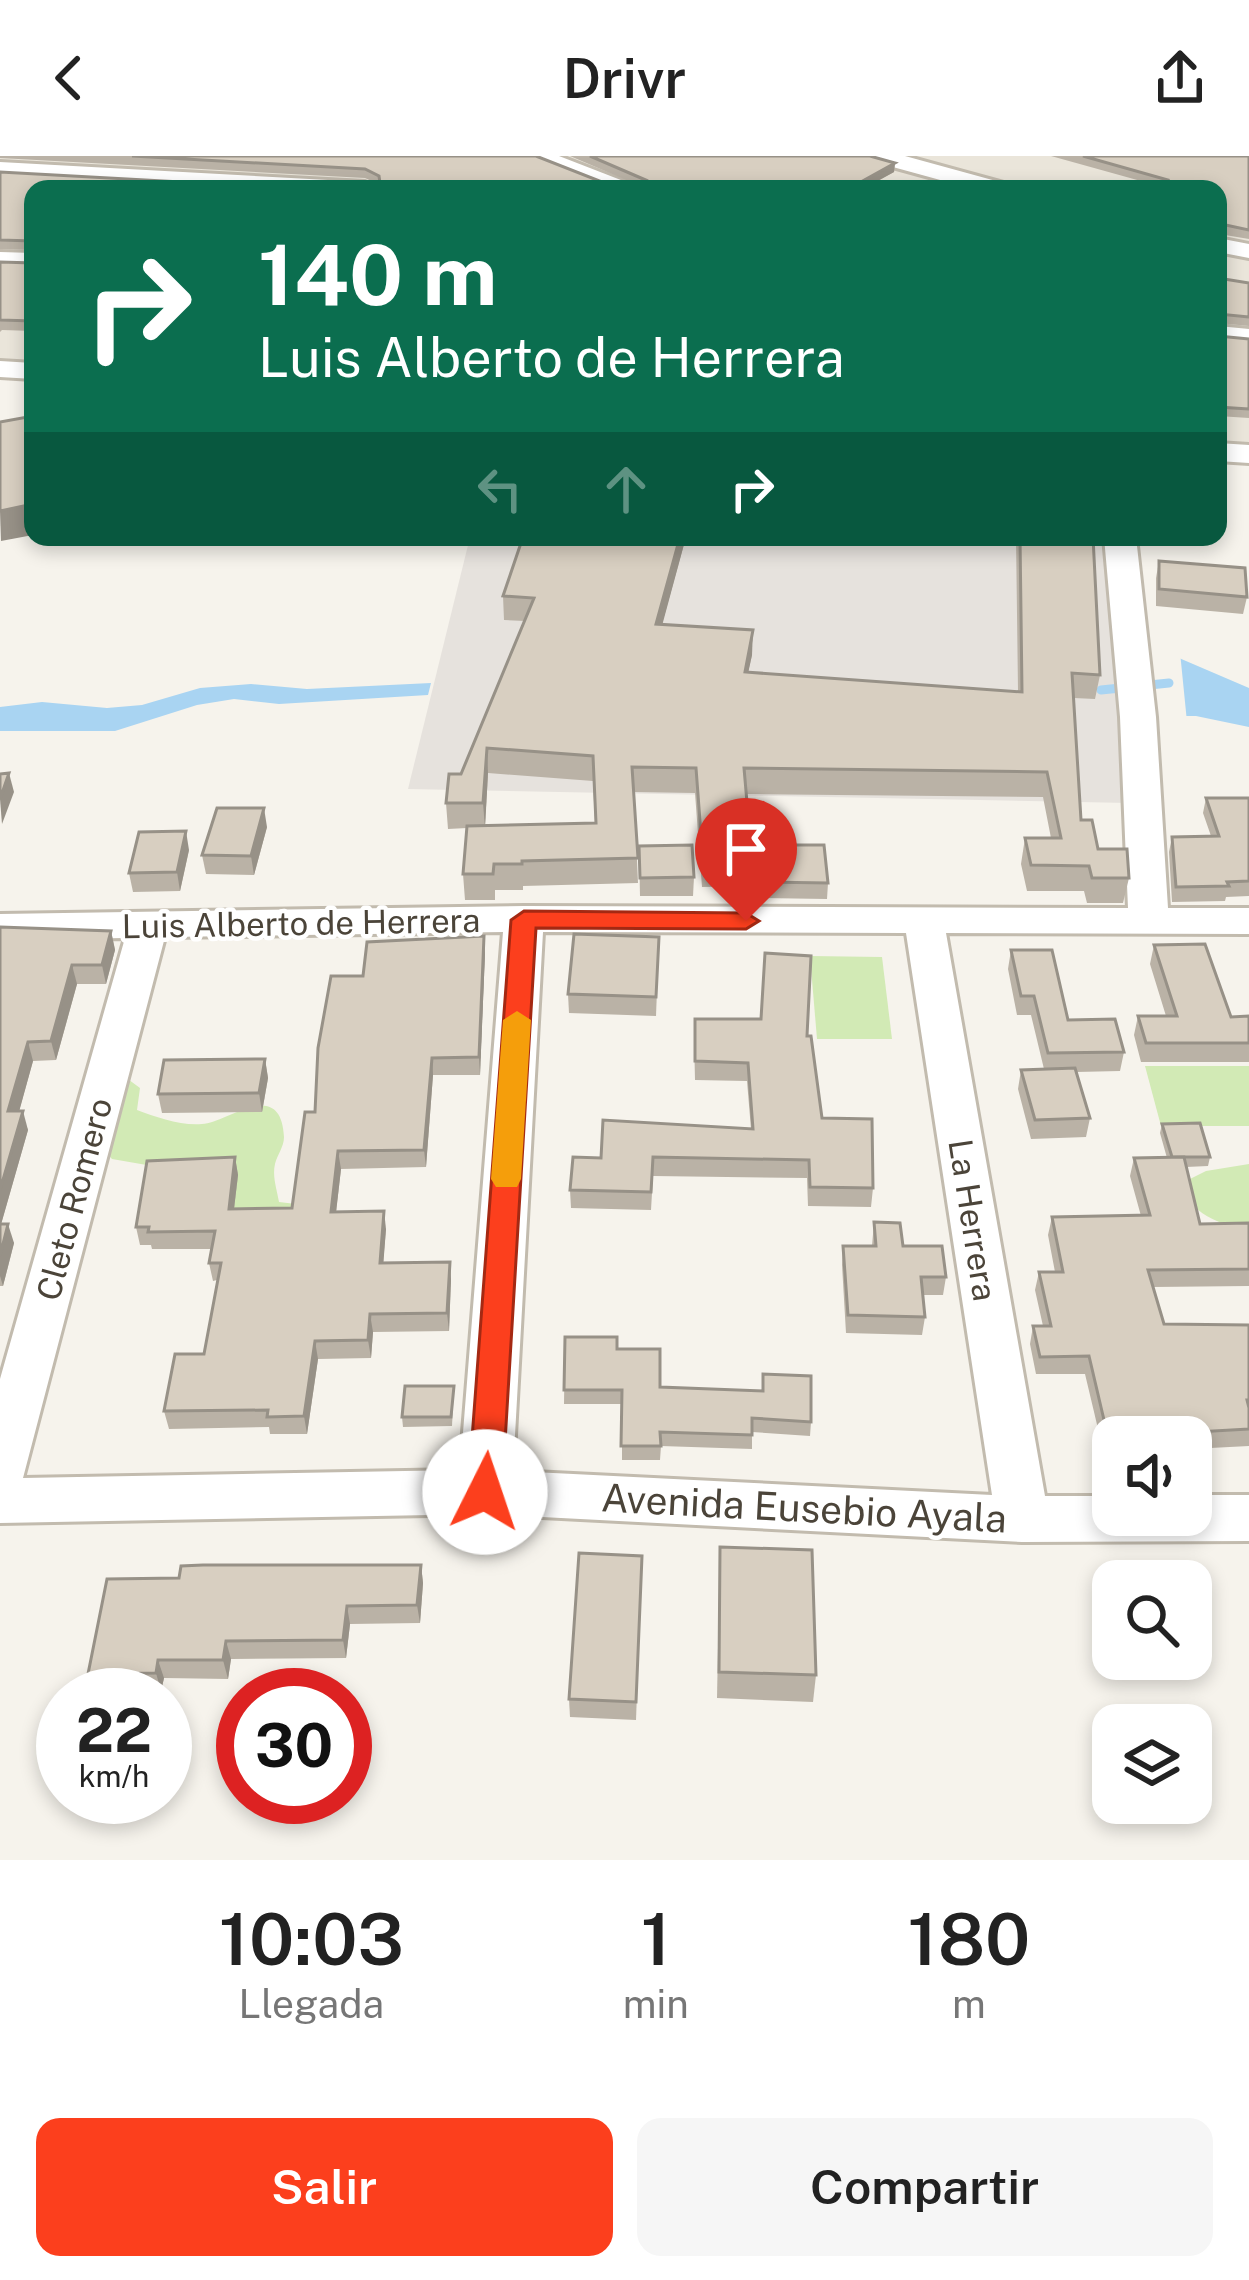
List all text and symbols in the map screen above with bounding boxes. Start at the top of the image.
icon: back [36,45,102,111]
icon: share [1147,45,1213,111]
text: Drivr [563,47,686,110]
text: 140 m [258,225,497,324]
icon: right [60,228,216,384]
text: Luis Alberto de Herrera [258,326,845,389]
icon: left [467,456,533,522]
icon: ahead [593,456,659,522]
icon: right [719,456,785,522]
pin [695,798,797,921]
icon: arrive [713,816,779,882]
street label: Luis Alberto de Herrera [121,901,481,945]
street label: Cleto Romero [29,1094,119,1304]
street label: La Herrera [941,1136,1005,1304]
map controls [1092,1416,1212,1824]
button: sound [1092,1416,1212,1536]
position arrow [422,1429,548,1555]
street label: Avenida Eusebio Ayala [600,1474,1008,1542]
button: search [1092,1560,1212,1680]
speed limit sign: 30 [216,1668,372,1824]
text: 22 [76,1695,152,1766]
button: layers [1092,1704,1212,1824]
text: km/h [79,1758,149,1794]
text: 10:03 [219,1897,404,1981]
text: 1 [641,1897,671,1981]
text: 180 [908,1897,1030,1981]
text: Llegada [239,1981,384,2027]
text: min [623,1981,689,2027]
text: m [952,1981,986,2027]
button: Salir [36,2118,613,2256]
button: Compartir [637,2118,1213,2256]

